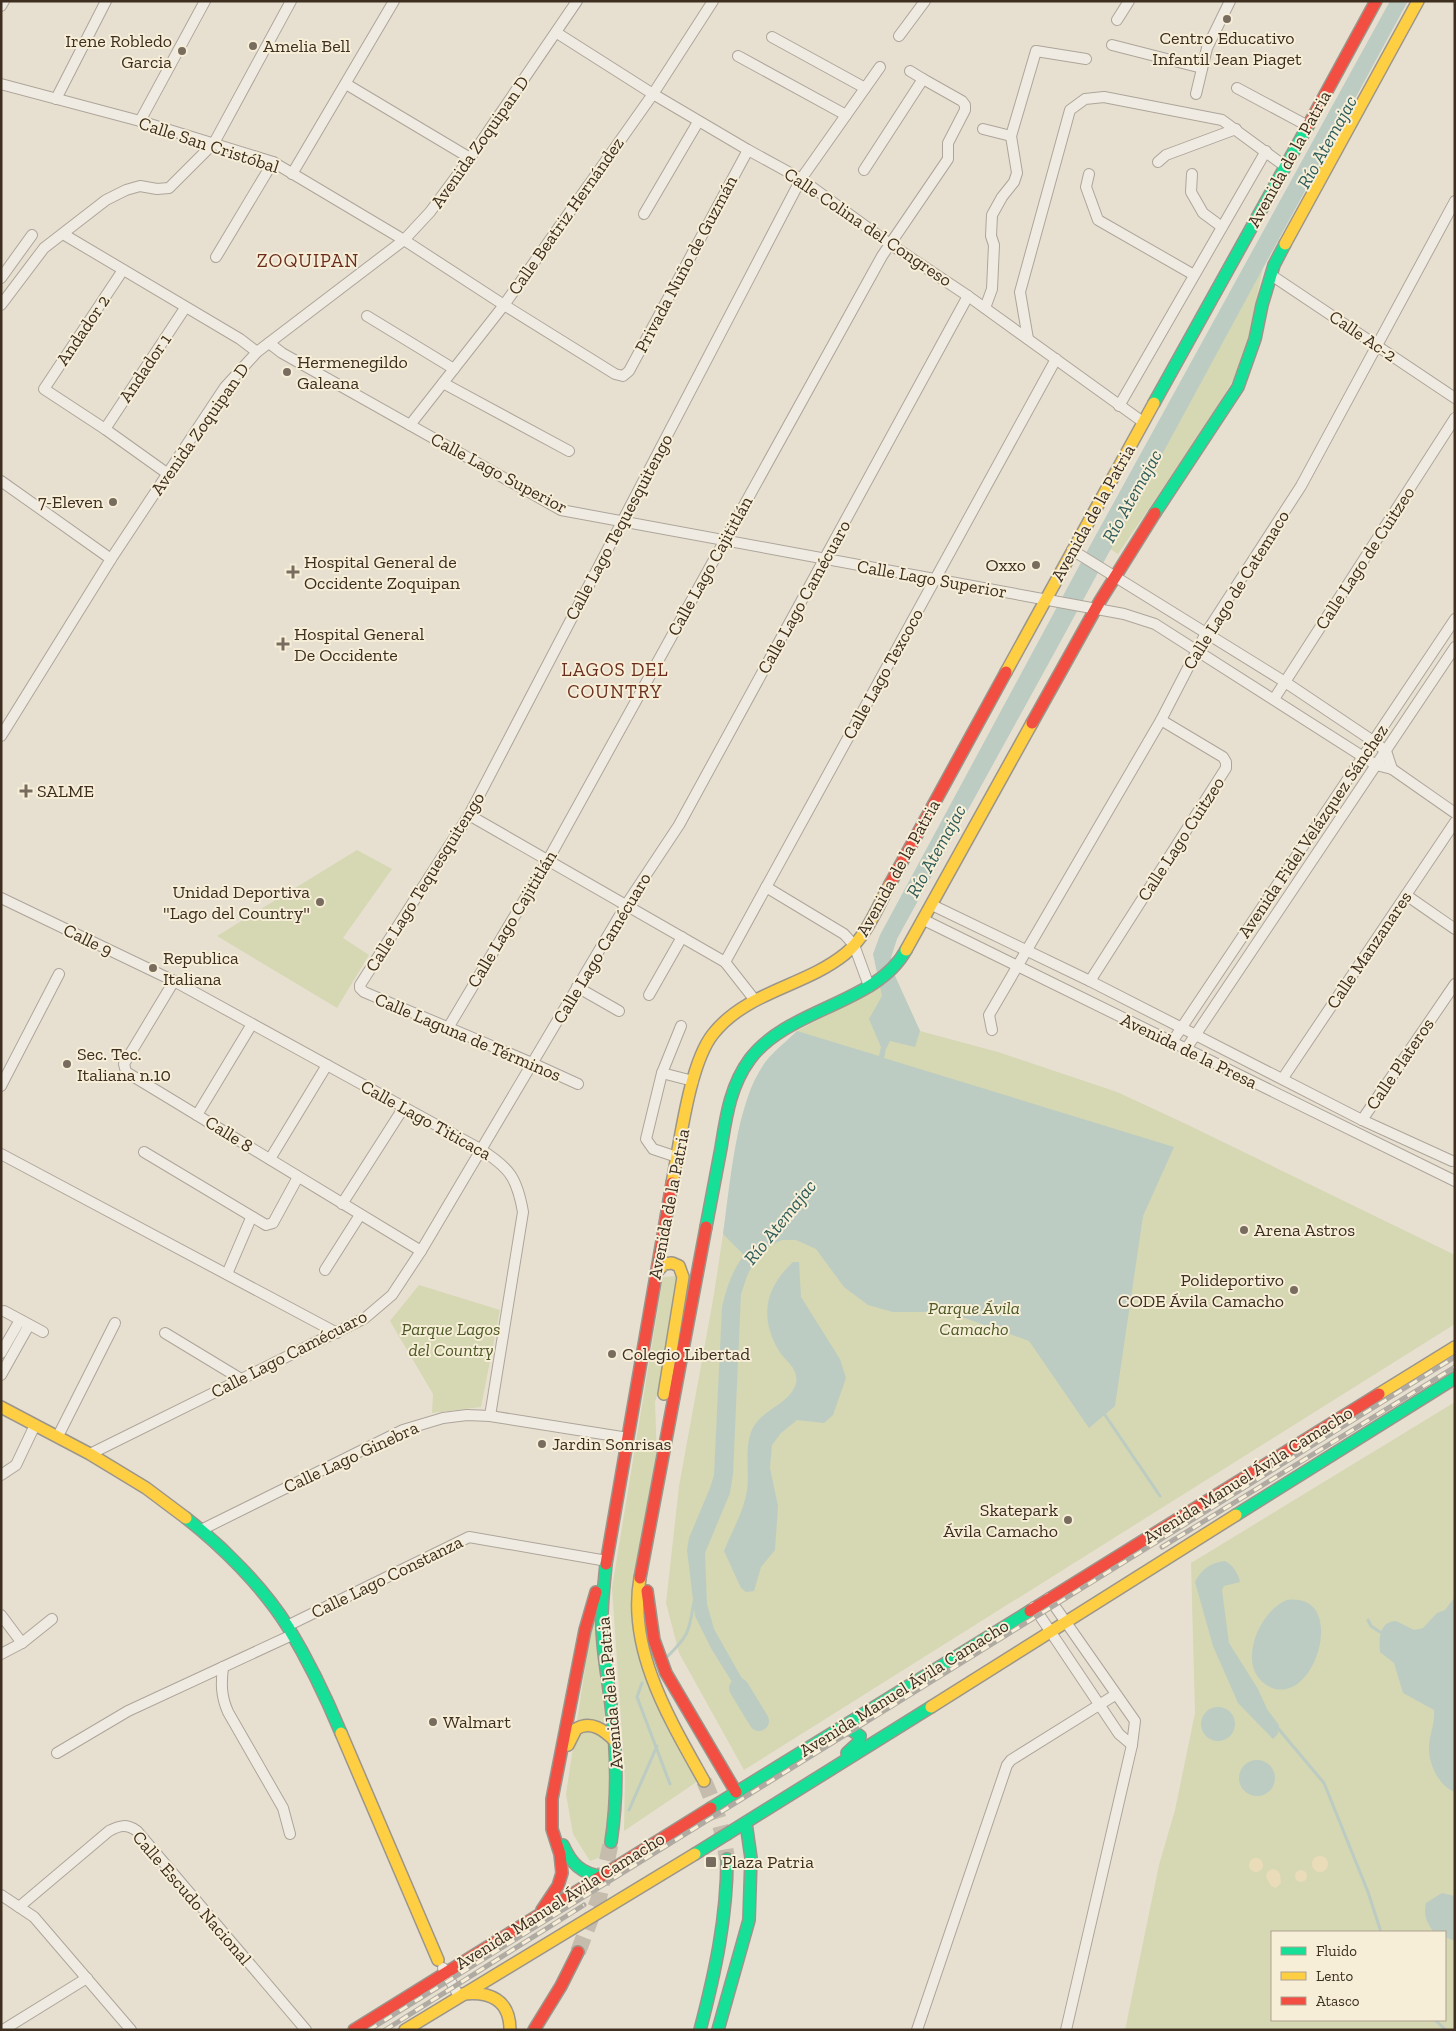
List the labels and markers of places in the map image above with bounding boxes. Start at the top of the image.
marker: Centro Educativo Infantil Jean Piaget [1221,13,1233,25]
place label: Centro Educativo Infantil Jean Piaget [1152,27,1302,70]
place label: Irene Robledo Garcia [65,30,172,73]
place label: Amelia Bell [263,35,350,57]
marker: Amelia Bell [247,40,259,52]
marker: Irene Robledo Garcia [176,45,188,57]
place label: Hermenegildo Galeana [297,351,408,394]
marker: Hermenegildo Galeana [281,366,293,378]
place label: 7-Eleven [38,491,104,513]
marker: 7-Eleven [107,496,119,508]
place label: Hospital General de Occidente Zoquipan [304,551,461,594]
place label: Oxxo [986,554,1026,576]
marker: Oxxo [1030,559,1042,571]
marker: Hospital General de Occidente Zoquipan [286,565,300,579]
place label: Hospital General De Occidente [294,623,424,666]
marker: Hospital General De Occidente [276,637,290,651]
place label: SALME [37,780,94,802]
marker: SALME [19,784,33,798]
place label: Unidad Deportiva "Lago del Country" [163,881,310,924]
marker: Unidad Deportiva "Lago del Country" [314,896,326,908]
place label: Republica Italiana [163,947,239,990]
marker: Republica Italiana [147,962,159,974]
place label: Sec. Tec. Italiana n.10 [77,1043,171,1086]
marker: Sec. Tec. Italiana n.10 [61,1058,73,1070]
place label: Arena Astros [1254,1219,1355,1241]
marker: Arena Astros [1238,1224,1250,1236]
place label: Polideportivo CODE Ávila Camacho [1118,1269,1284,1312]
marker: Polideportivo CODE Ávila Camacho [1288,1284,1300,1296]
place label: Colegio Libertad [622,1343,750,1365]
marker: Colegio Libertad [606,1348,618,1360]
place label: Jardin Sonrisas [552,1433,672,1455]
marker: Jardin Sonrisas [536,1438,548,1450]
place label: Skatepark Ávila Camacho [943,1499,1059,1542]
marker: Skatepark Ávila Camacho [1062,1514,1074,1526]
place label: Walmart [443,1711,511,1733]
marker: Walmart [427,1716,439,1728]
place label: Plaza Patria [722,1851,814,1873]
marker: Plaza Patria [704,1855,718,1869]

